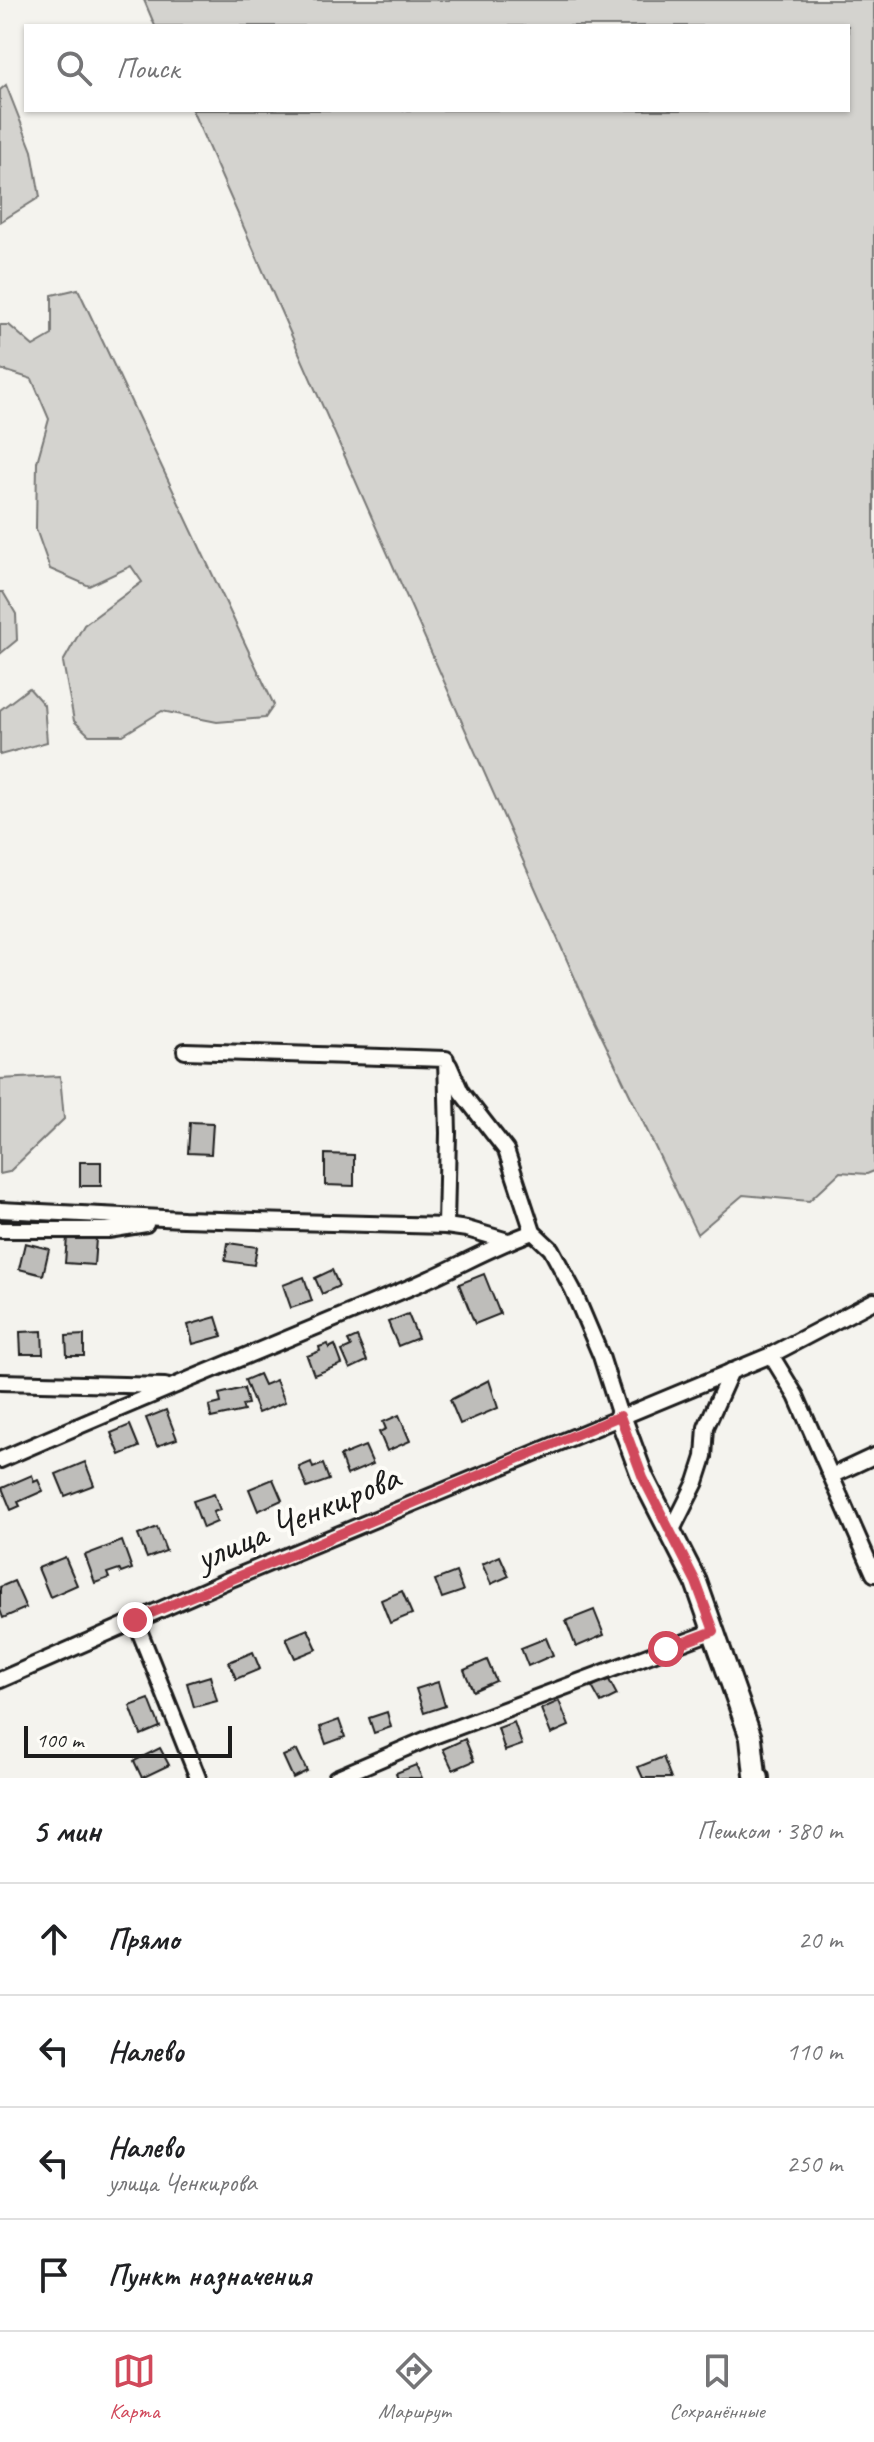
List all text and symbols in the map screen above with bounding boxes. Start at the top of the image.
search box [24,24,850,112]
icon: search [52,46,96,90]
text: Поиск [116,49,179,87]
street label: улица Ченкирова [186,1452,408,1582]
route end [117,1602,153,1638]
route start [648,1631,684,1667]
scale bar [24,1722,232,1758]
text: 100 m [36,1726,83,1754]
text: 5 мин [32,1809,101,1852]
text: Пешком · 380 m [697,1814,842,1847]
icon: ahead [32,1917,76,1961]
text: Прямо [108,1920,179,1958]
text: 20 m [798,1923,842,1956]
icon: left [32,2029,76,2073]
text: Налево [108,2032,184,2070]
text: 110 m [786,2035,842,2068]
text: Налево [108,2128,184,2166]
icon: left [32,2141,76,2185]
text: 250 m [786,2147,842,2180]
text: улица Ченкирова [108,2166,257,2199]
icon: arrive [32,2253,76,2297]
text: Пункт назначения [108,2256,311,2294]
tab: Карта [109,2349,160,2425]
tab: Маршрут [378,2349,451,2425]
tab: Сохранённые [669,2349,765,2425]

